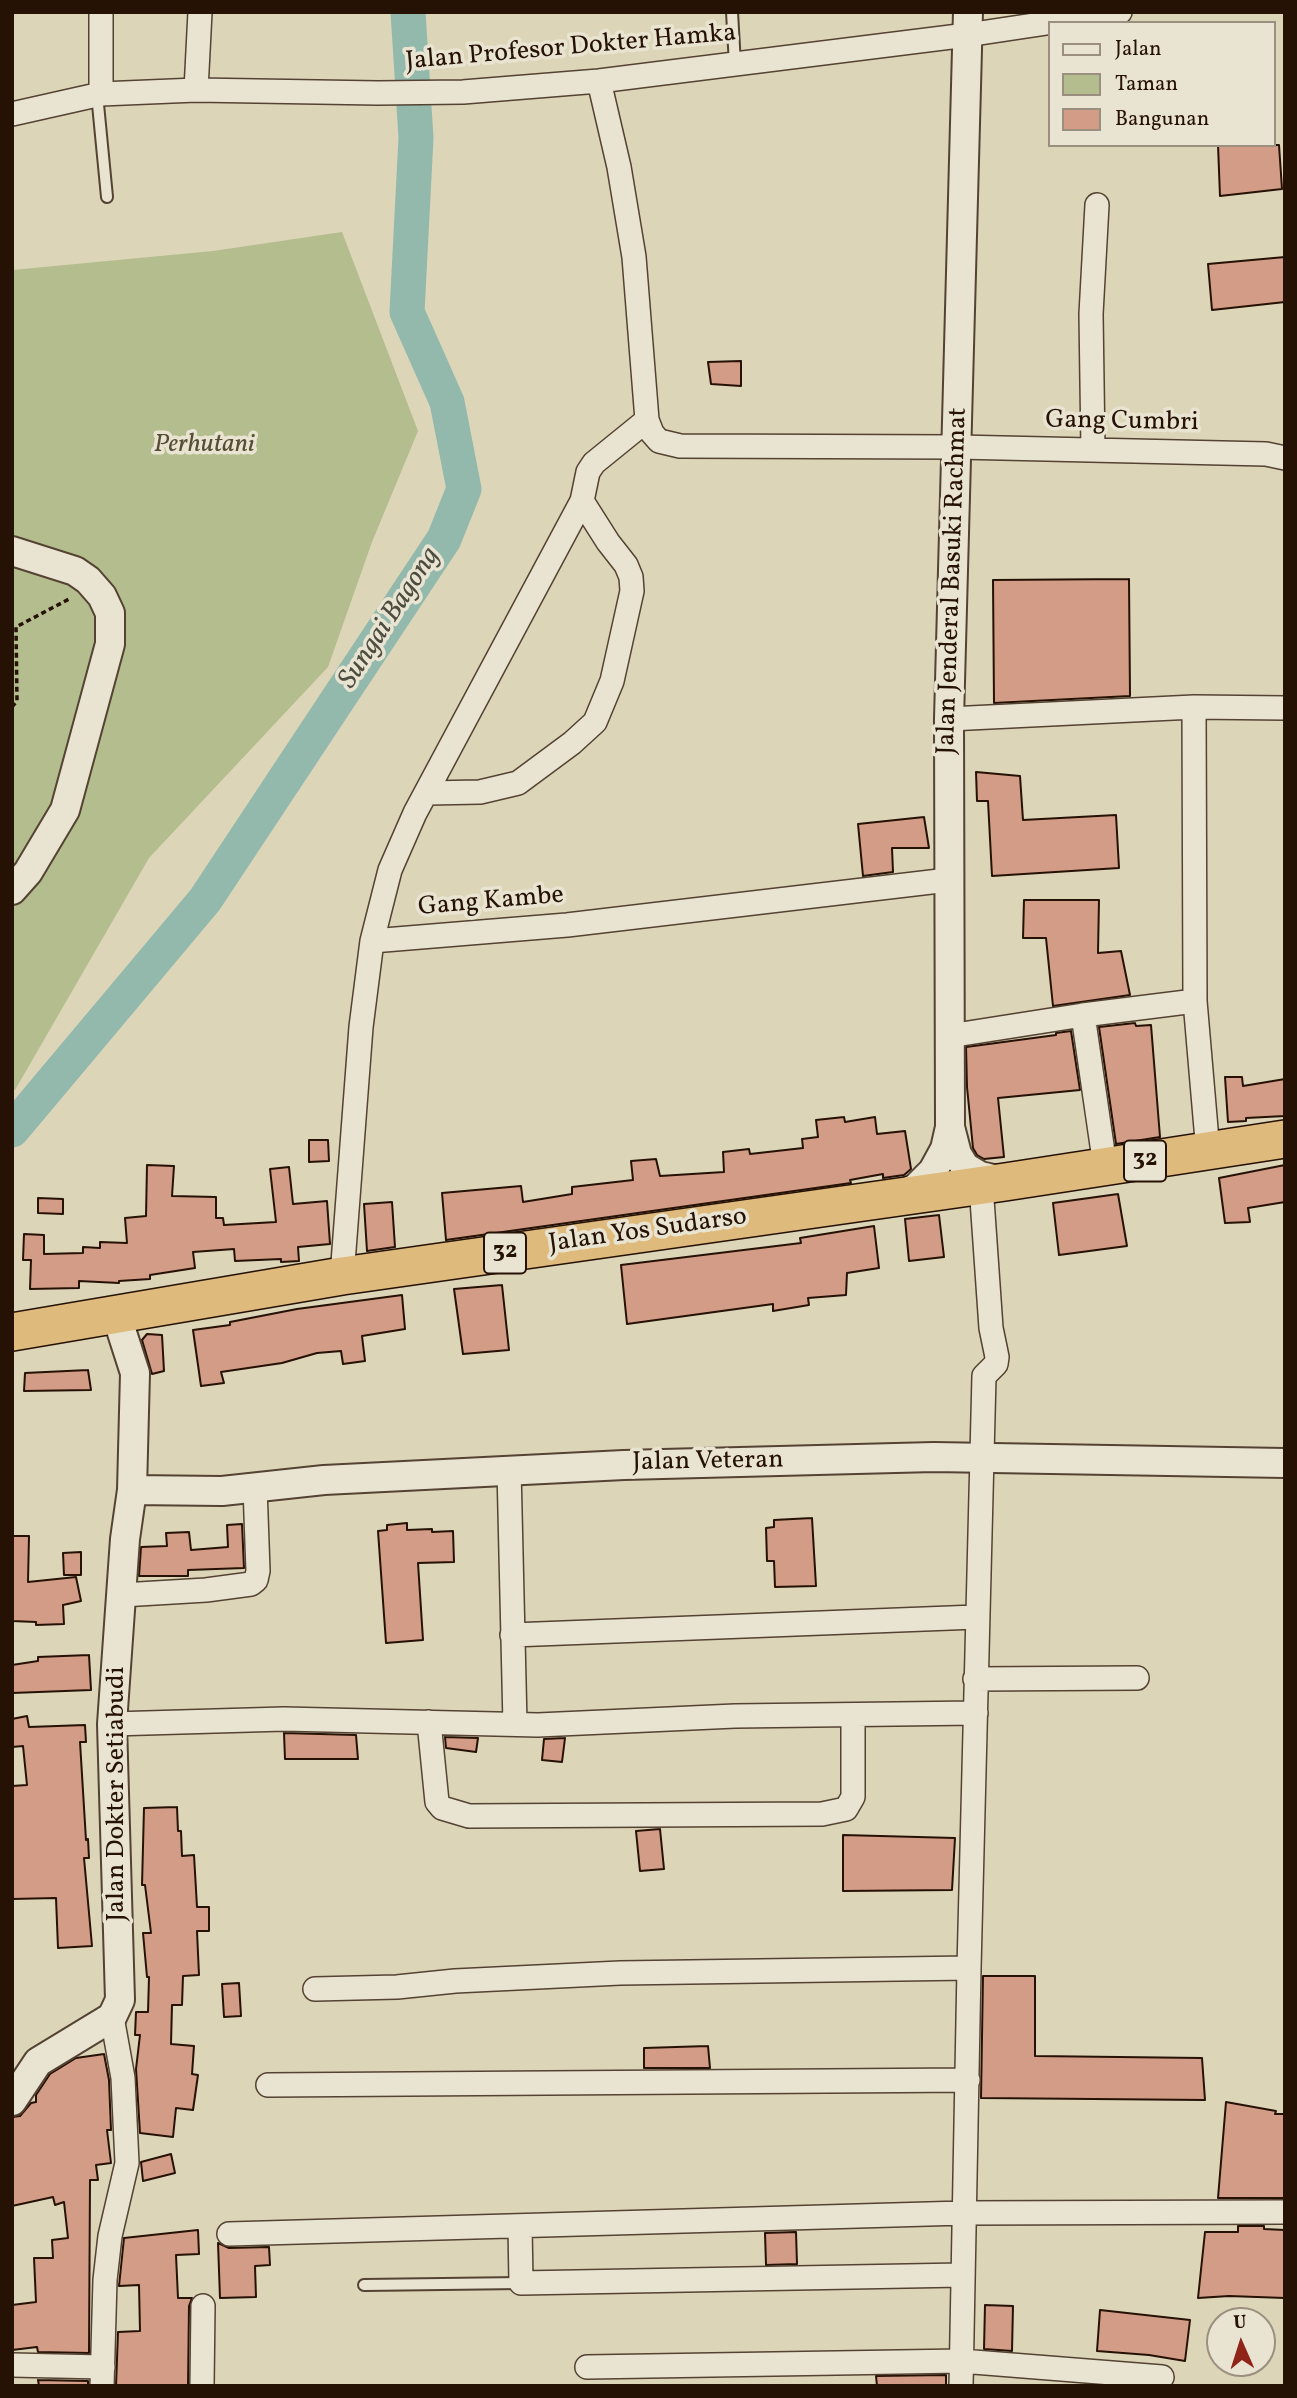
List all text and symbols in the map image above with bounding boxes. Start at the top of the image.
street label: Jalan Profesor Dokter Hamka [404,19,738,79]
legend [1048,21,1276,147]
text: Jalan [1115,35,1162,64]
text: Taman [1115,70,1178,99]
text: Bangunan [1115,105,1209,134]
street label: Gang Cumbri [1045,406,1199,440]
street label: Jalan Jenderal Basuki Rachmat [932,407,976,755]
park label: Perhutani [154,430,254,462]
water label: Sungai Bagong [333,542,449,696]
street label: Gang Kambe [417,881,565,925]
road number: 32 [1124,1140,1166,1182]
street label: Jalan Yos Sudarso [547,1203,749,1261]
road number: 32 [484,1232,526,1274]
street label: Jalan Veteran [632,1446,784,1480]
street label: Jalan Dokter Setiabudi [102,1667,134,1921]
north arrow [1206,2307,1276,2377]
text: U [1233,2310,1247,2336]

